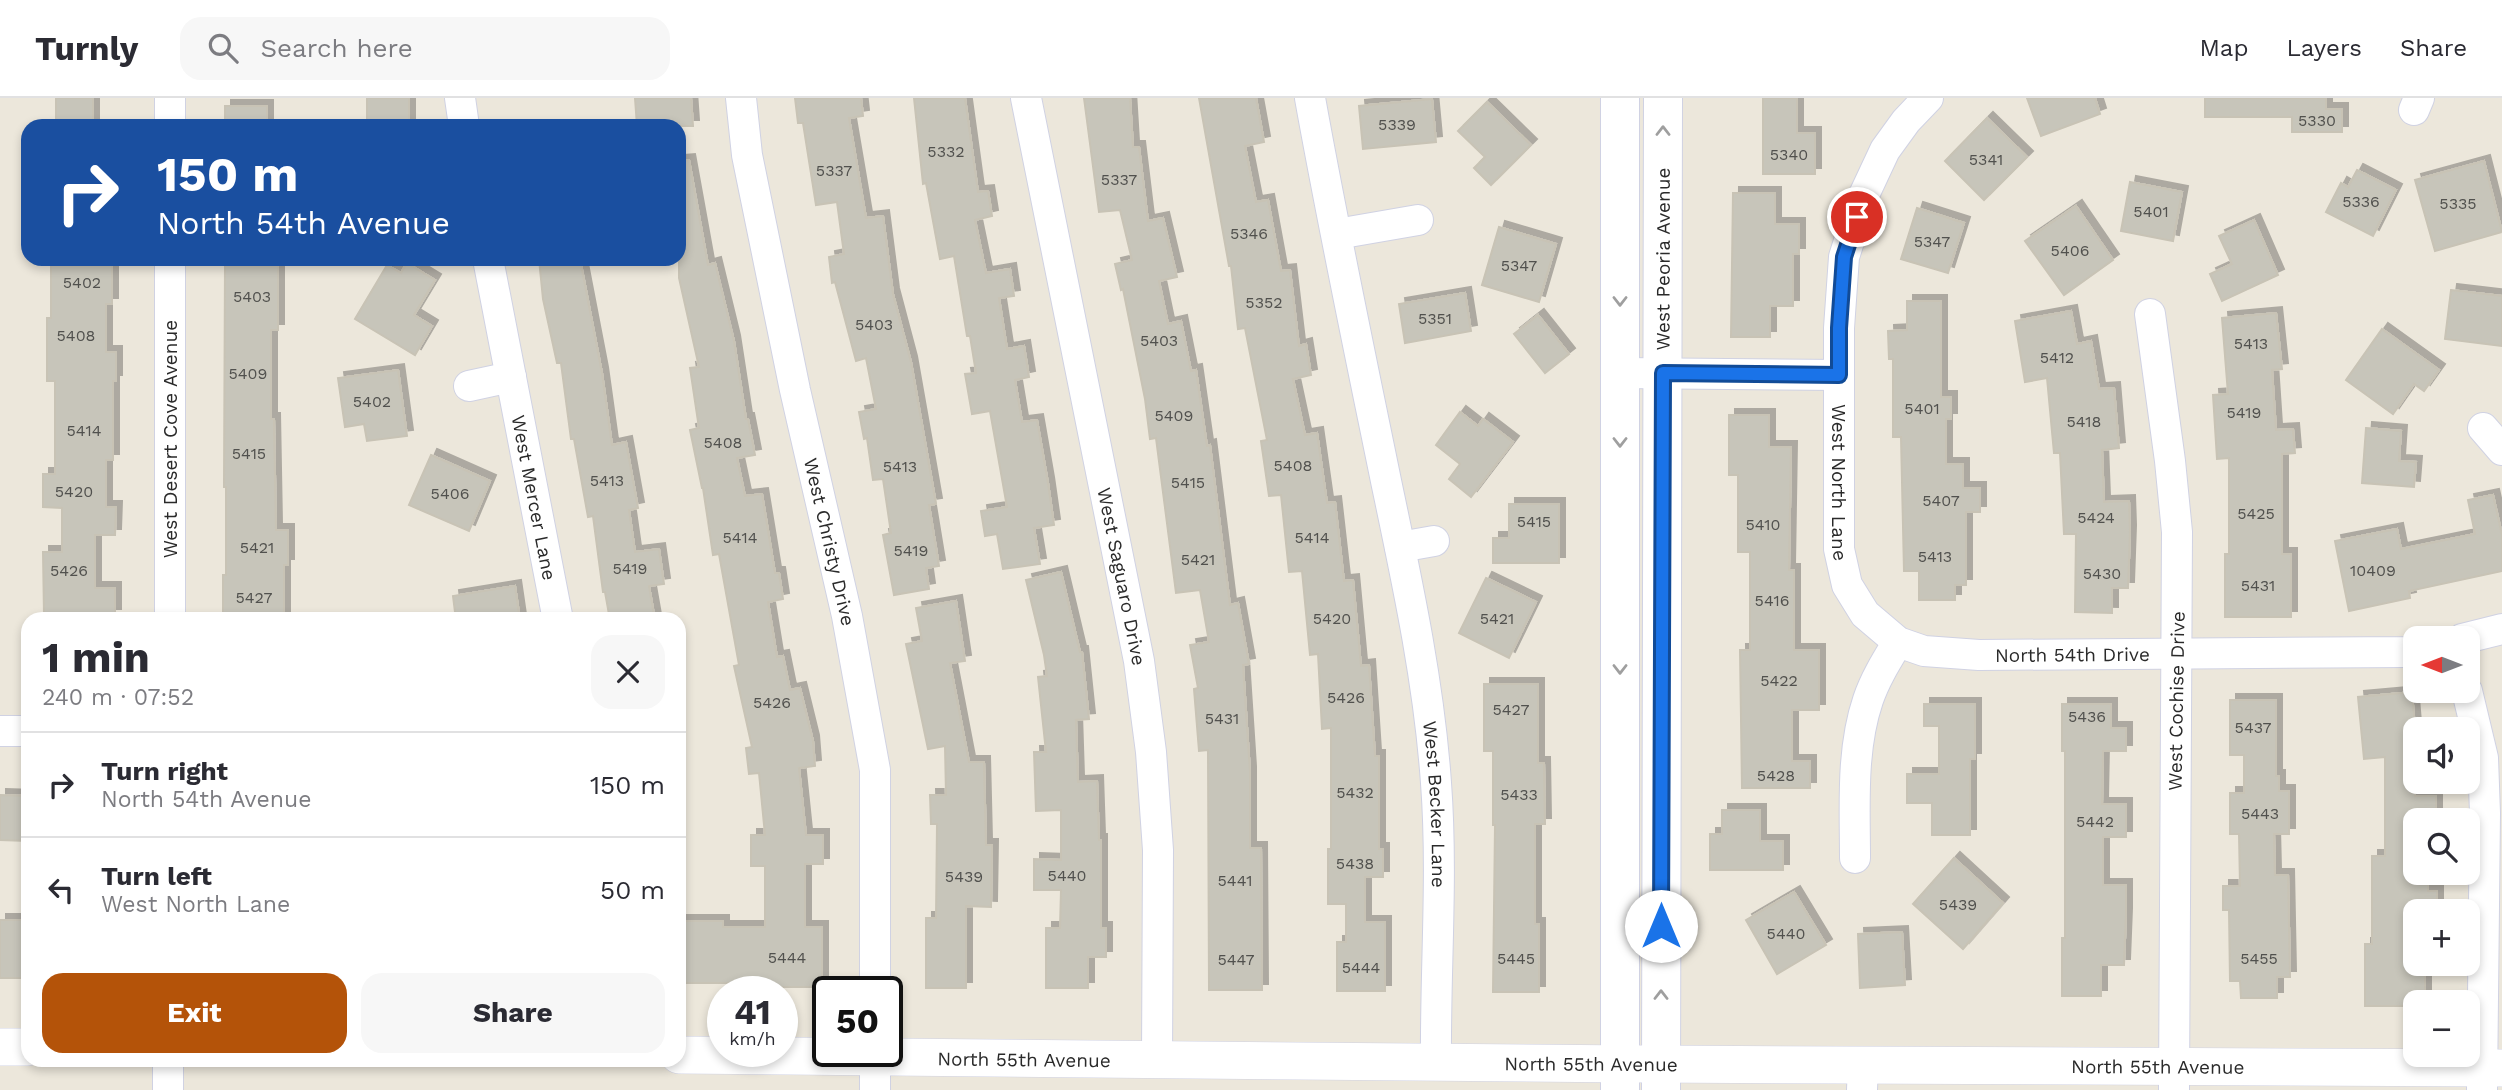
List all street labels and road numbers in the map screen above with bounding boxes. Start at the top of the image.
street label: West Peoria Avenue [1651,167,1675,351]
street label: West Desert Cove Avenue [159,320,182,558]
street label: West North Lane [1827,404,1852,563]
street label: West Mercer Lane [507,413,561,582]
street label: West Christy Drive [799,456,860,628]
street label: West Saguaro Drive [1092,486,1151,668]
street label: West Cochise Drive [2163,611,2190,791]
street label: North 54th Drive [1995,643,2150,667]
street label: West Becker Lane [1418,720,1450,888]
street label: North 55th Avenue [937,1047,1111,1072]
street label: North 55th Avenue [1504,1052,1678,1076]
street label: North 55th Avenue [2071,1055,2245,1079]

